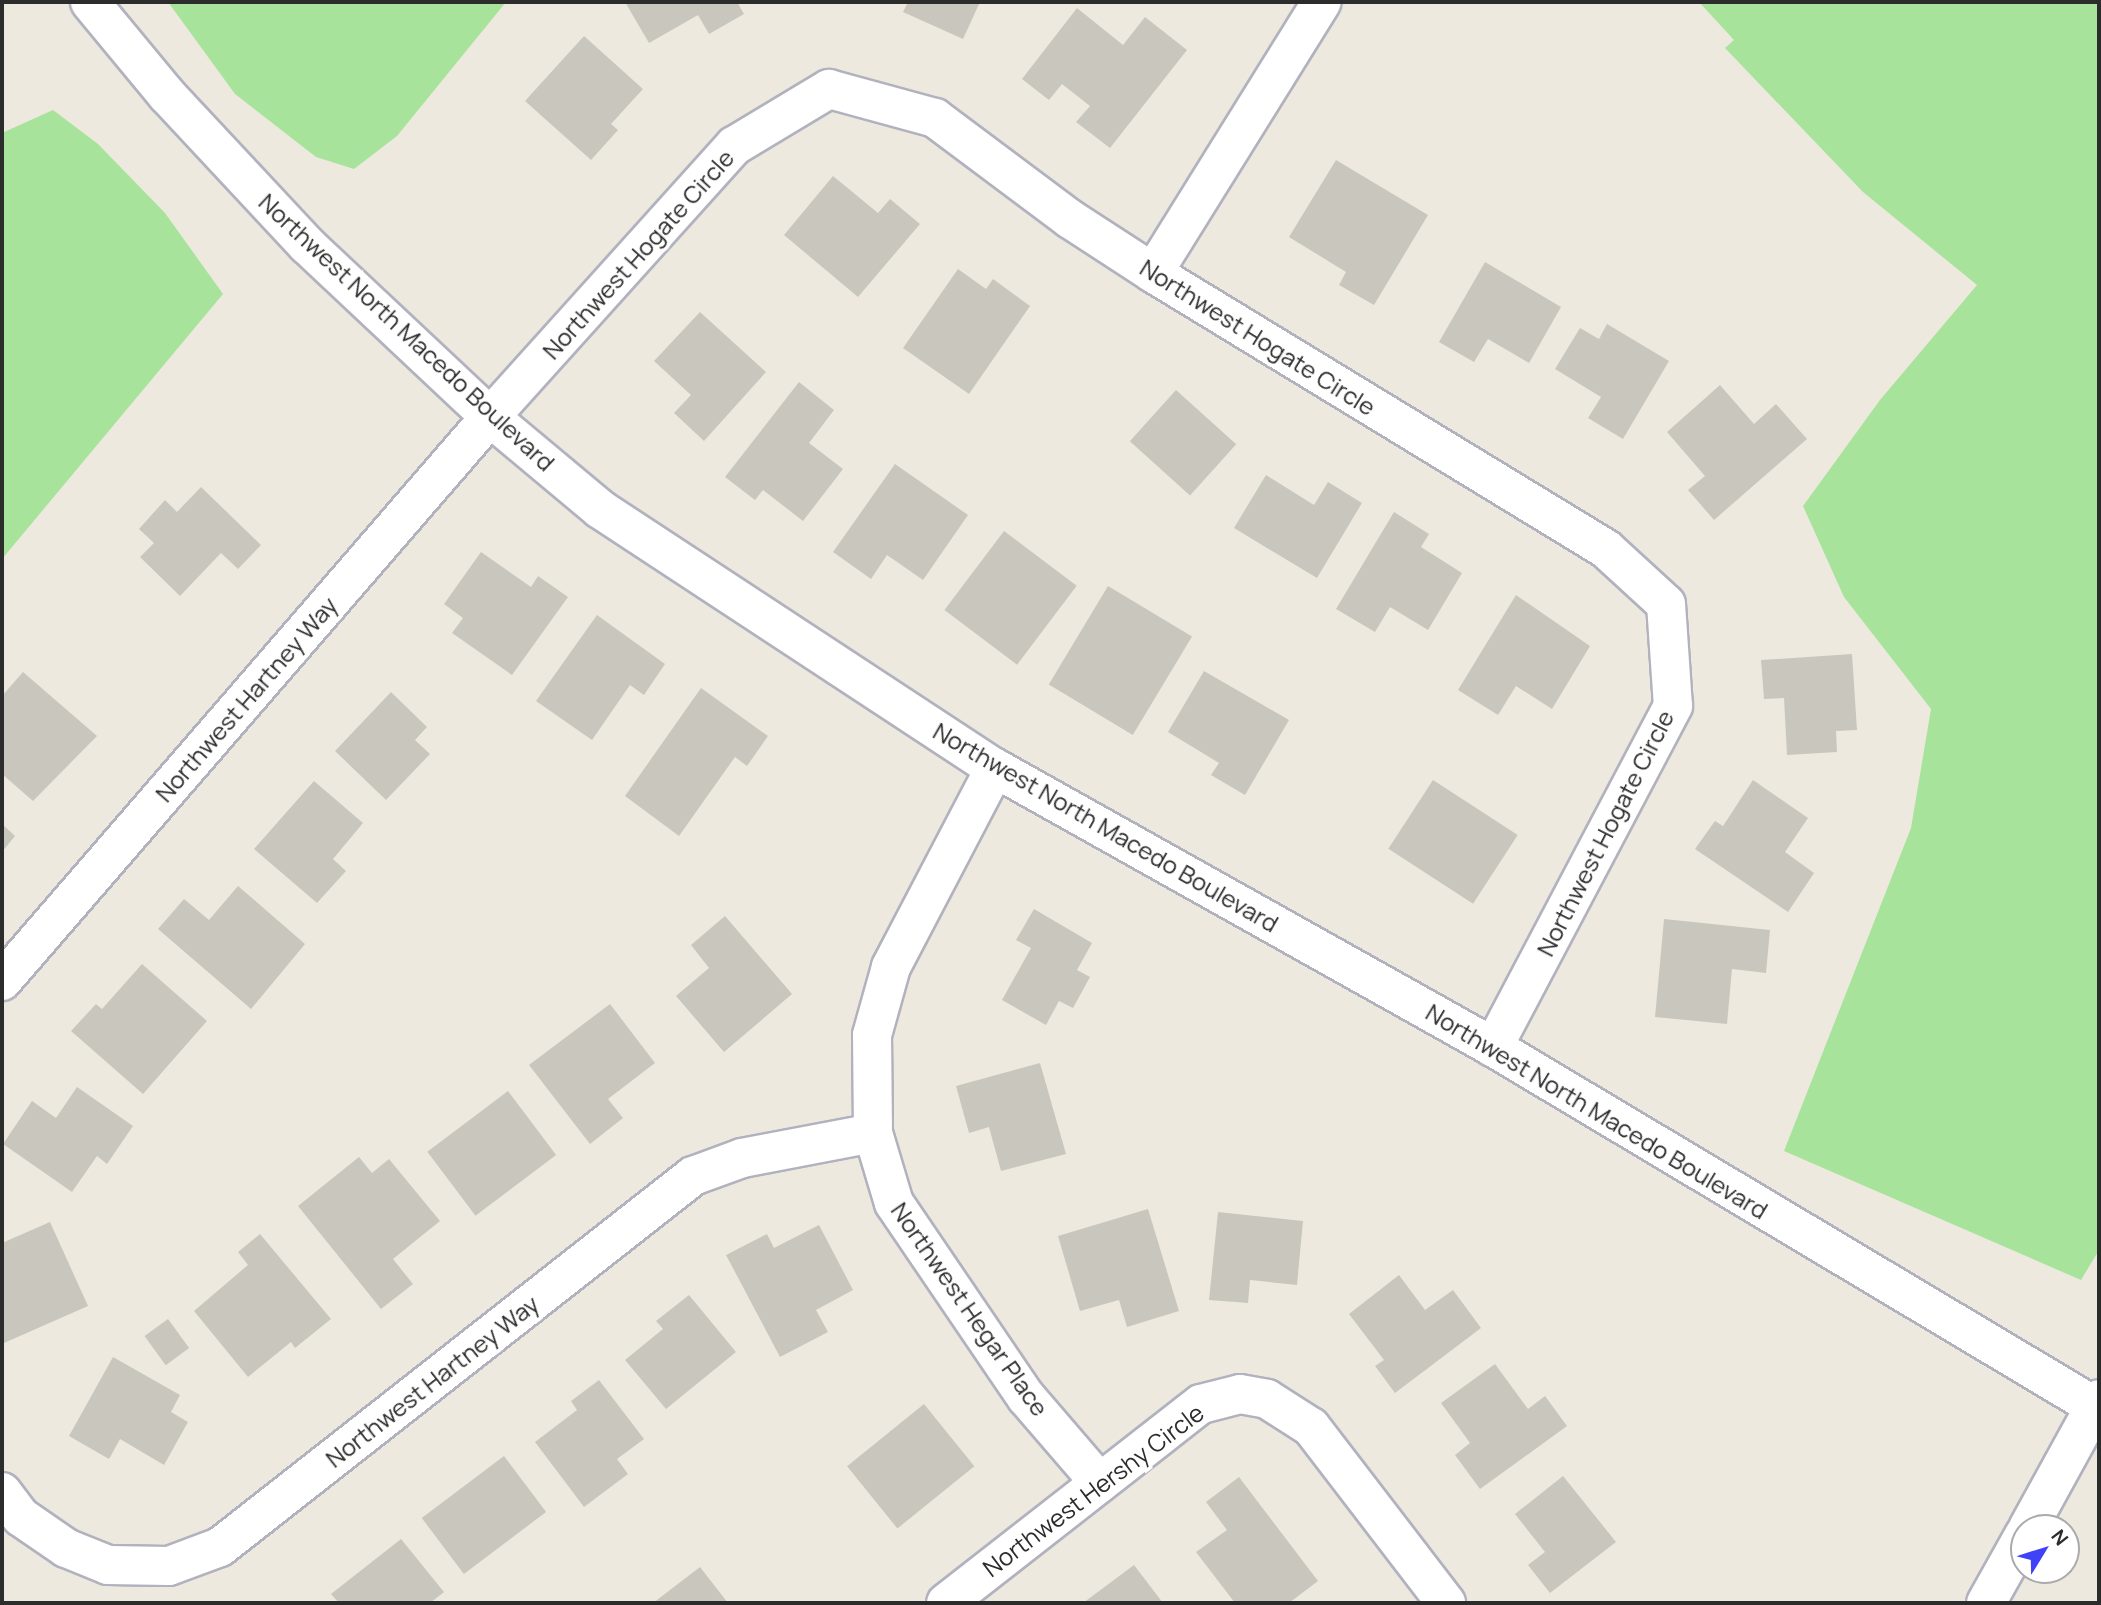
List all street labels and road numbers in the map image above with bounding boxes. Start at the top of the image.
street label: Northwest Hogate Circle [536,143,740,365]
street label: Northwest North Macedo Boulevard [253,187,561,477]
street label: Northwest Hogate Circle [1135,253,1381,421]
street label: Northwest Hartney Way [149,591,343,807]
street label: Northwest Hogate Circle [1530,705,1680,961]
street label: Northwest North Macedo Boulevard [928,716,1284,938]
street label: Northwest North Macedo Boulevard [1421,997,1773,1225]
street label: Northwest Hegar Place [885,1197,1055,1421]
street label: Northwest Hartney Way [320,1289,544,1473]
street label: Northwest Hershy Circle [977,1398,1209,1582]

